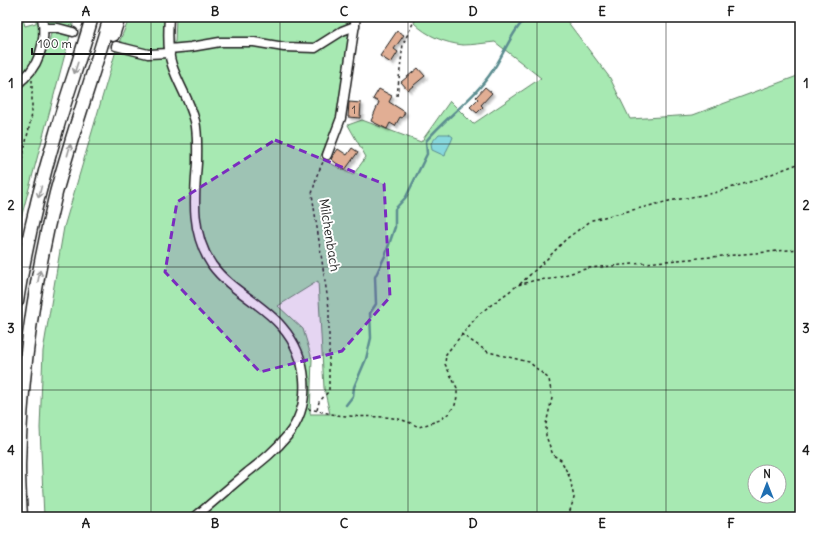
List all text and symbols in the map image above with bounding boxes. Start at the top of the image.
text: A [82,3,91,20]
text: B [211,3,220,20]
text: C [340,3,349,20]
text: D [468,3,478,20]
text: E [598,3,606,20]
text: F [727,3,735,20]
scale bar [32,30,151,56]
text: 100 m [38,36,72,51]
one-way arrow [72,61,79,74]
text: 1 [8,75,14,92]
text: 1 [803,75,809,92]
house number: 1 [352,103,356,117]
one-way arrow [66,144,73,157]
one-way arrow [35,186,43,199]
text: 2 [7,197,15,214]
street label: Milchenbach [315,197,344,273]
text: 2 [802,197,810,214]
one-way arrow [35,270,43,283]
text: 3 [7,320,15,337]
text: 3 [802,320,810,337]
text: 4 [7,442,15,459]
text: 4 [802,442,810,459]
north arrow [747,464,787,504]
text: N [763,467,771,481]
text: A [82,515,91,532]
text: B [211,515,220,532]
text: C [340,515,349,532]
text: D [468,515,478,532]
text: E [598,515,606,532]
text: F [727,515,735,532]

